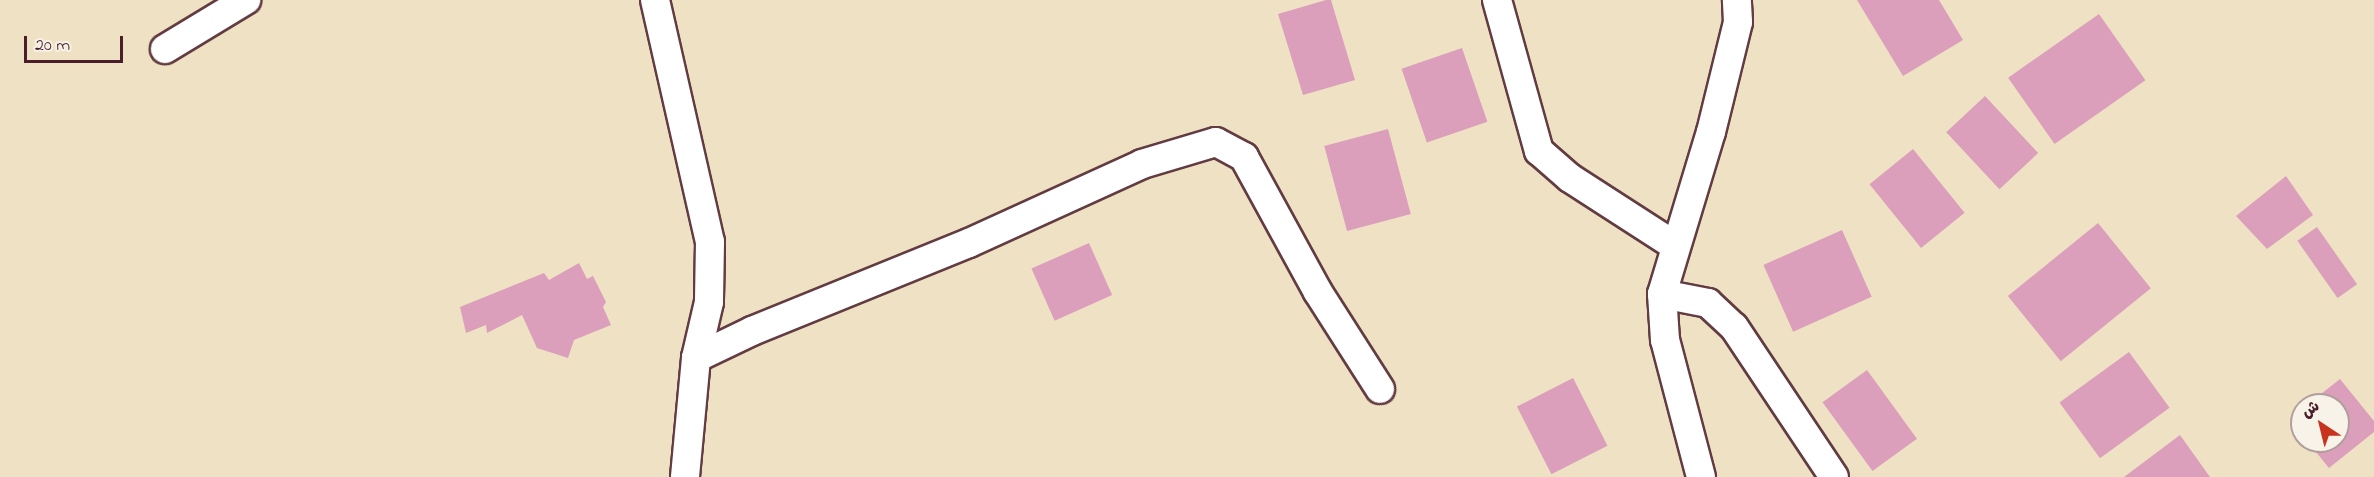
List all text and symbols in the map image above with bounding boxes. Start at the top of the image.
scale bar [27,24,126,62]
text: 20 m [35,33,70,59]
north arrow [2290,393,2350,453]
text: ش [2297,395,2325,425]

